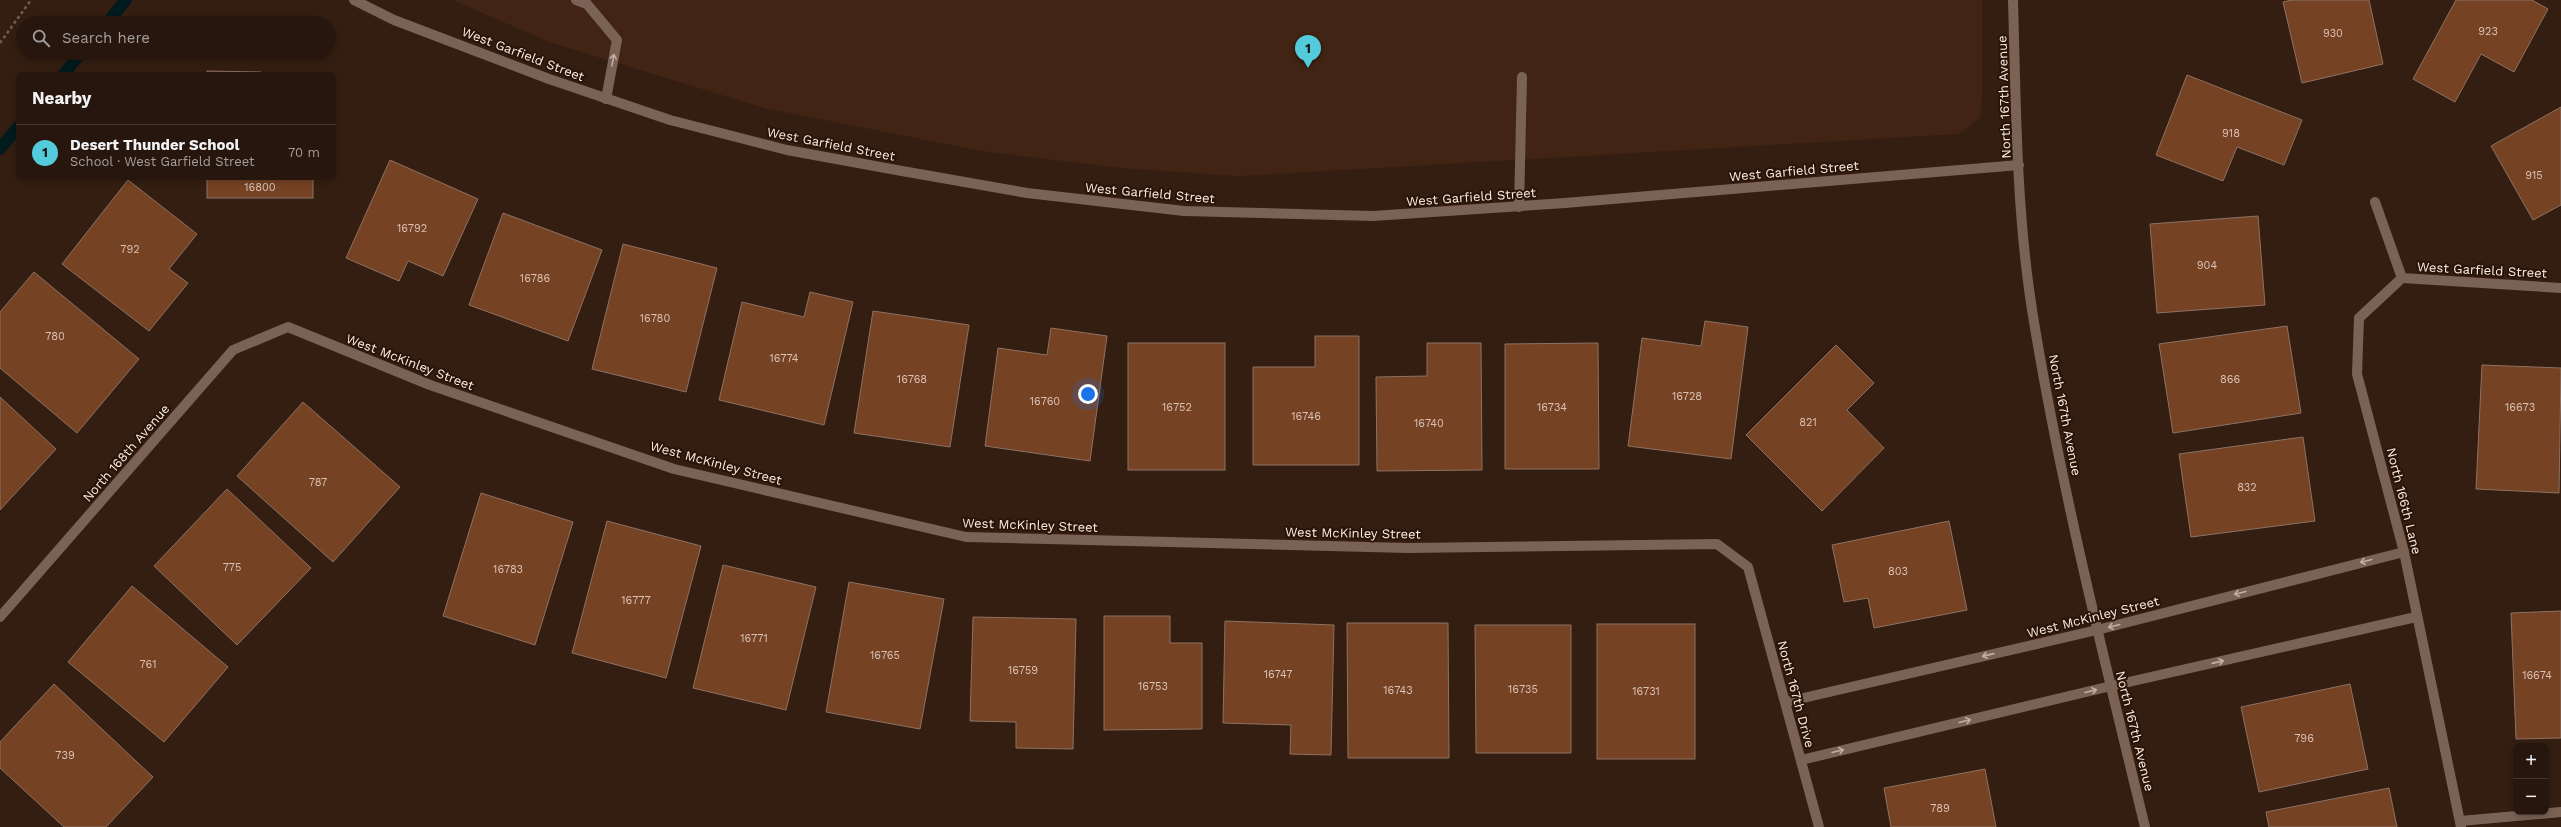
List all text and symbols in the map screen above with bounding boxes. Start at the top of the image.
search box [16,16,336,60]
street label: West Garfield Street [460,24,587,85]
house number: 923 [2478,25,2498,38]
icon: search [30,27,52,49]
house number: 930 [2323,27,2343,40]
text: Search here [62,29,150,47]
pin: 1 [1295,35,1321,68]
street label: North 167th Avenue [1994,35,2014,159]
one-way arrow [609,54,617,67]
text: Nearby [32,88,91,108]
street label: West Garfield Street [766,124,897,164]
house number: 918 [2222,127,2240,140]
text: Desert Thunder School [70,136,239,154]
text: 1 [42,145,48,160]
text: 70 m [288,145,320,160]
text: School · West Garfield Street [70,154,254,169]
street label: West Garfield Street [1729,158,1860,184]
house number: 915 [2525,169,2543,182]
street label: West Garfield Street [1085,180,1216,206]
house number: 16800 [244,181,276,194]
street label: West Garfield Street [1406,185,1537,209]
house number: 16792 [397,222,427,235]
house number: 792 [120,243,140,256]
house number: 904 [2197,259,2217,272]
street label: West Garfield Street [2417,259,2548,281]
house number: 16786 [520,272,550,285]
house number: 16780 [640,312,670,325]
house number: 780 [45,330,65,343]
street label: West McKinley Street [344,331,477,394]
house number: 16774 [769,352,799,365]
street label: North 167th Avenue [2046,353,2084,477]
house number: 16768 [897,373,927,386]
house number: 866 [2220,373,2240,386]
your location [1078,384,1098,404]
house number: 16728 [1672,390,1702,403]
house number: 16760 [1030,395,1060,408]
street label: North 168th Avenue [80,401,172,505]
house number: 16752 [1162,401,1192,414]
house number: 16734 [1537,401,1567,414]
house number: 16673 [2505,401,2535,414]
house number: 16746 [1291,410,1321,423]
house number: 821 [1799,416,1817,429]
house number: 16740 [1414,417,1444,430]
street label: West McKinley Street [649,438,784,488]
street label: North 166th Lane [2384,446,2424,556]
house number: 787 [309,476,327,489]
house number: 832 [2237,481,2257,494]
street label: West McKinley Street [962,515,1099,535]
street label: West McKinley Street [1285,524,1422,542]
one-way arrow [2360,558,2373,566]
house number: 775 [223,561,241,574]
house number: 16783 [493,563,523,576]
house number: 803 [1888,565,1908,578]
one-way arrow [2234,590,2247,598]
street label: West McKinley Street [2025,593,2161,641]
house number: 16777 [621,594,651,607]
one-way arrow [2108,623,2121,630]
house number: 16771 [740,632,768,645]
street label: North 167th Drive [1774,639,1818,749]
house number: 16765 [870,649,900,662]
one-way arrow [1982,652,1995,660]
one-way arrow [2211,657,2224,665]
house number: 761 [140,658,156,671]
house number: 16759 [1008,664,1038,677]
house number: 16747 [1264,668,1292,681]
street label: North 167th Avenue [2113,669,2157,793]
house number: 16674 [2522,669,2552,682]
house number: 16753 [1138,680,1168,693]
house number: 16735 [1508,683,1538,696]
house number: 16743 [1383,684,1413,697]
house number: 16731 [1632,685,1660,698]
one-way arrow [2084,686,2097,694]
one-way arrow [1958,717,1971,724]
house number: 796 [2294,732,2314,745]
map controls [2513,743,2549,815]
button: + [2513,743,2549,779]
one-way arrow [1832,747,1845,755]
house number: 739 [55,749,75,762]
button: − [2513,779,2549,815]
house number: 789 [1930,802,1950,815]

